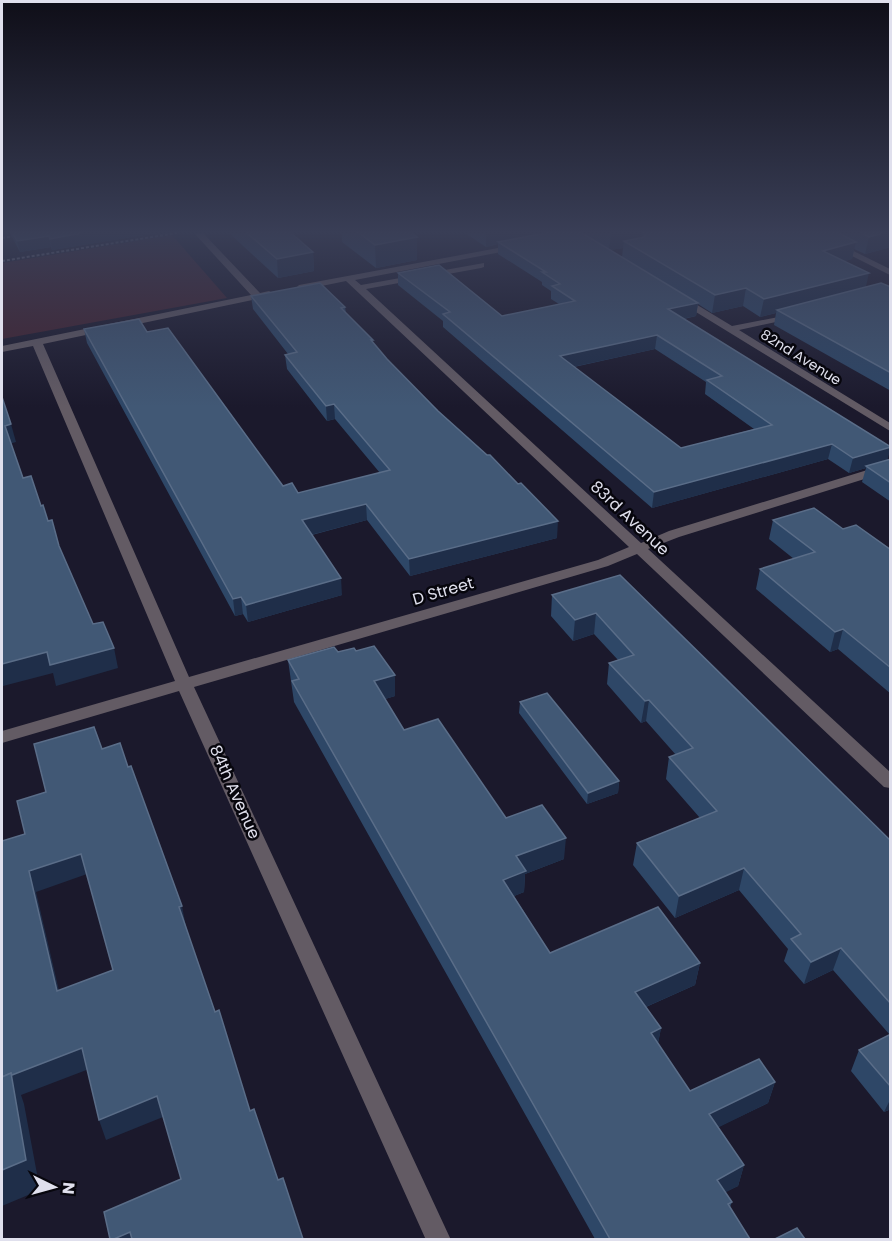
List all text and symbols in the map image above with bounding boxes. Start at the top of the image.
street label: 82nd Avenue [757,324,845,390]
street label: 83rd Avenue [585,475,675,561]
street label: D Street [410,571,476,611]
street label: 84th Avenue [204,741,266,843]
north arrow [24,1157,84,1217]
text: N [56,1181,80,1195]

